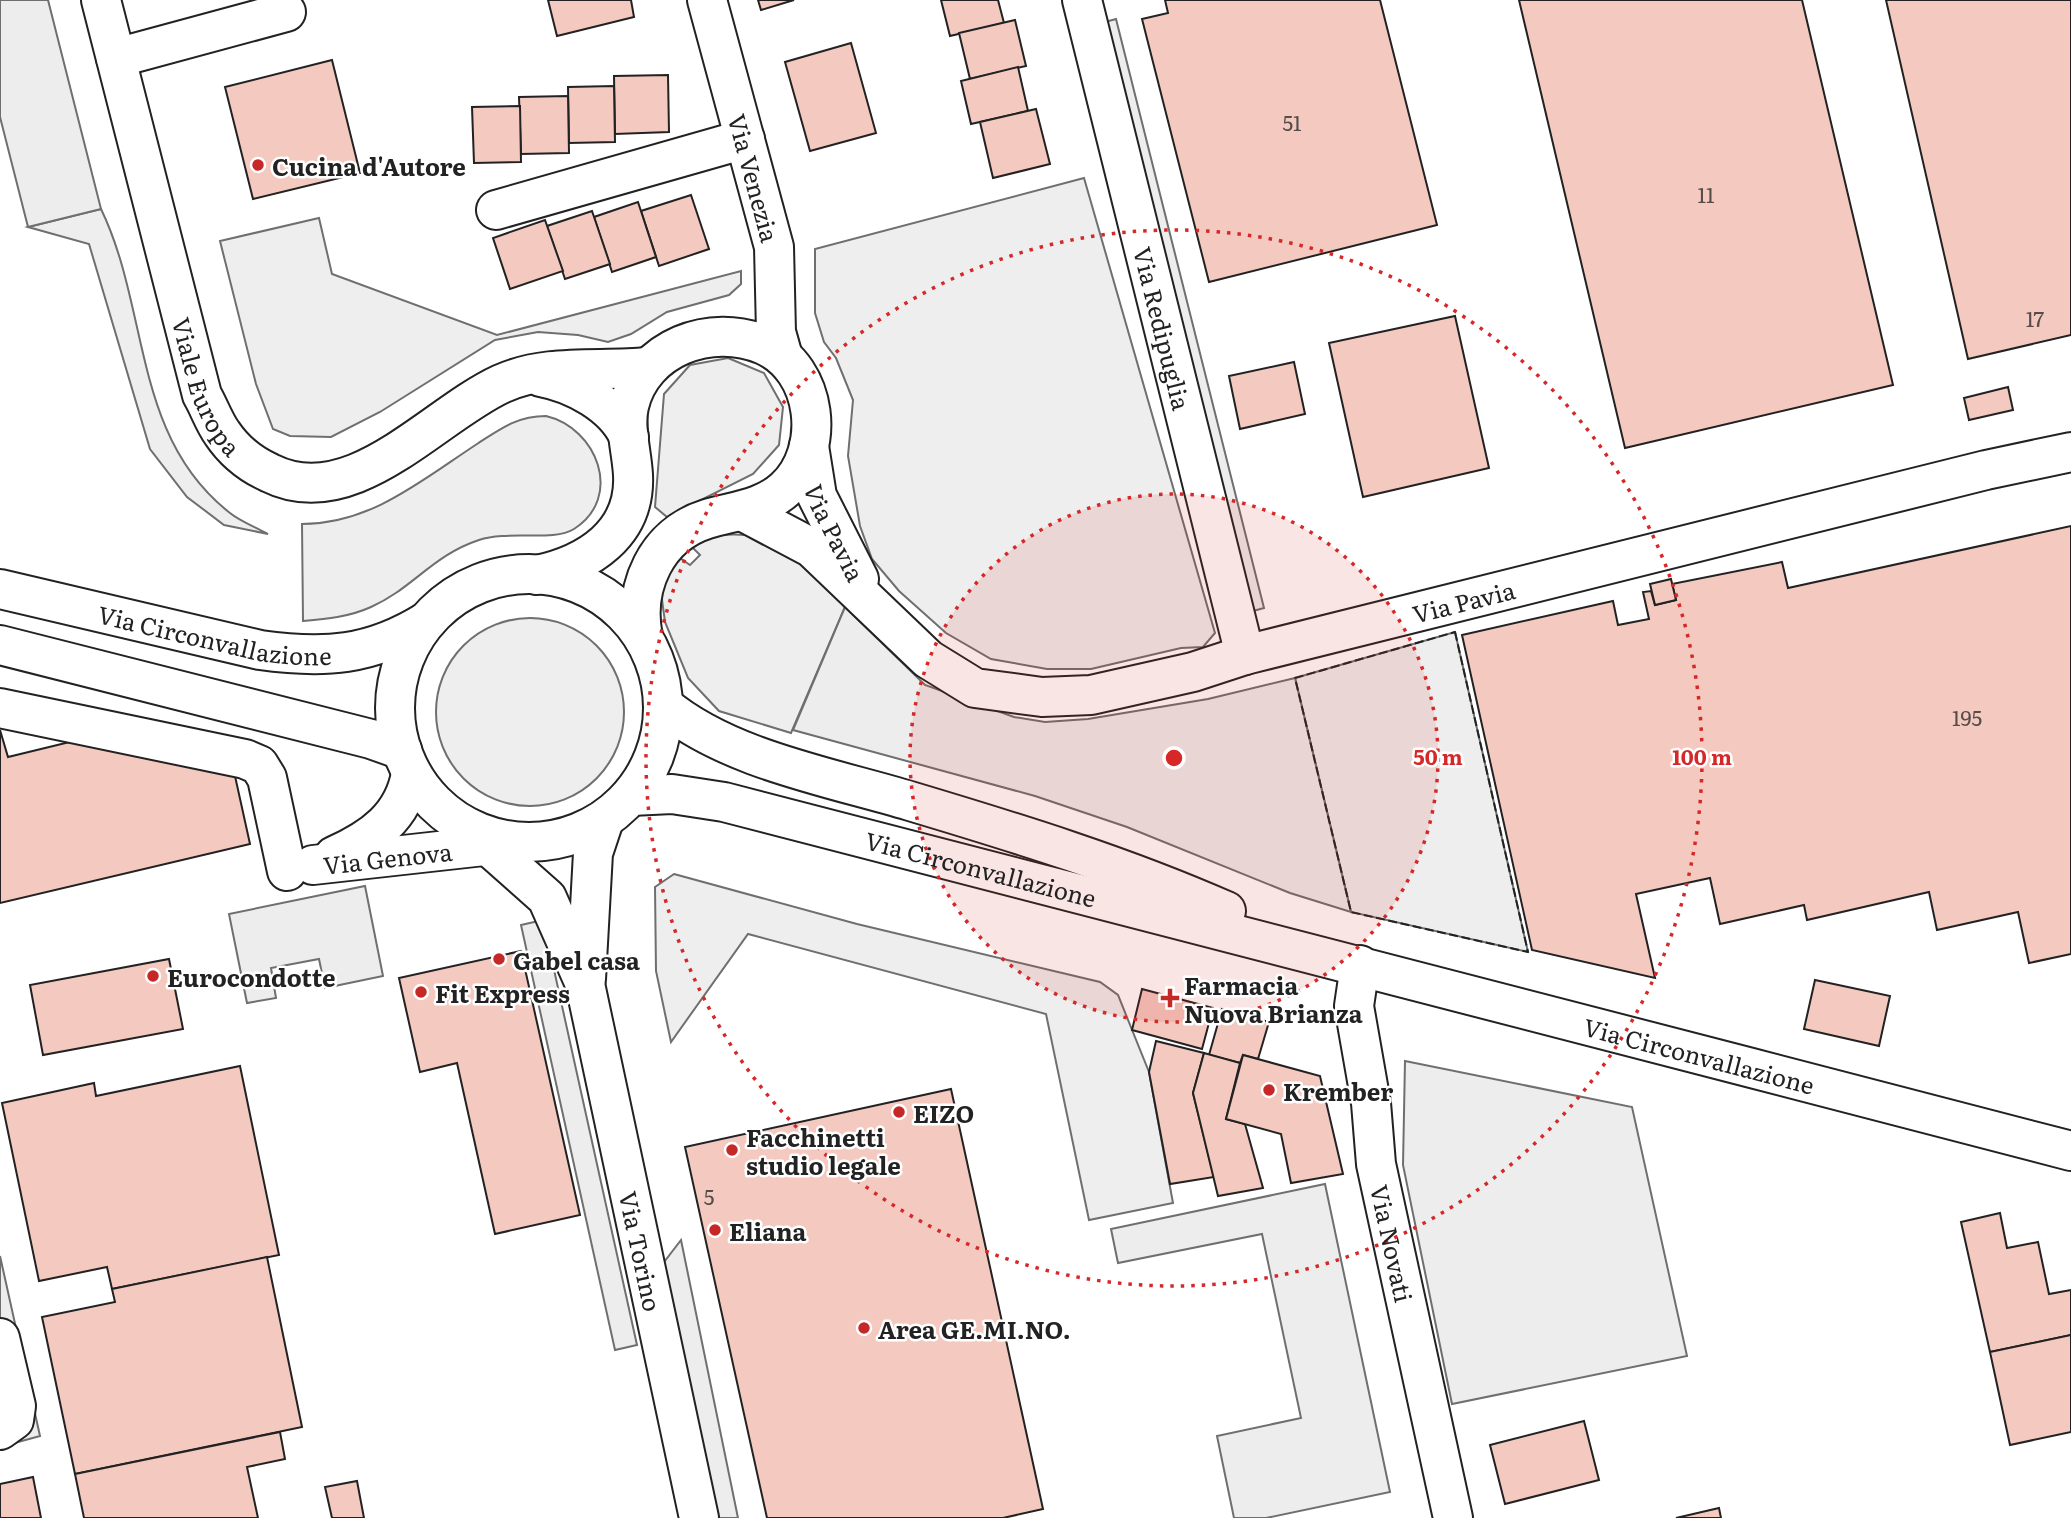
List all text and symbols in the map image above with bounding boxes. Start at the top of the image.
house number: 51 [1282,106,1302,137]
street label: Via Venezia [721,110,789,246]
place label: Cucina d'Autore [272,148,466,183]
marker: Cucina d'Autore [250,157,266,173]
house number: 11 [1697,178,1715,209]
street label: Via Redipuglia [1126,243,1201,413]
house number: 17 [2026,302,2045,333]
street label: Viale Europa [165,313,250,463]
street label: Via Pavia [798,481,875,587]
street label: Via Pavia [1408,571,1519,630]
street label: Via Circonvallazione [95,595,332,672]
house number: 195 [1952,701,1982,732]
text: 50 m [1413,740,1463,771]
text: 100 m [1672,740,1732,771]
centre of rings [1162,746,1186,770]
street label: Via Circonvallazione [862,821,1100,914]
street label: Via Genova [321,832,454,881]
place label: Gabel casa [513,942,640,977]
marker: Gabel casa [491,951,507,967]
place label: Eurocondotte [167,959,336,994]
place label: Farmacia Nuova Brianza [1184,967,1363,1030]
marker: Eurocondotte [145,968,161,984]
place label: Fit Express [435,975,570,1010]
marker: Fit Express [413,984,429,1000]
marker: Farmacia Nuova Brianza [1162,990,1178,1006]
street label: Via Circonvallazione [1580,1008,1818,1101]
place label: Krember [1283,1073,1393,1108]
marker: Krember [1261,1082,1277,1098]
place label: EIZO [913,1095,974,1130]
marker: EIZO [891,1104,907,1120]
place label: Facchinetti studio legale [746,1119,901,1182]
marker: Facchinetti studio legale [724,1142,740,1158]
house number: 5 [704,1180,714,1211]
street label: Via Novati [1363,1181,1423,1305]
street label: Via Torino [612,1188,672,1314]
place label: Eliana [729,1213,807,1248]
marker: Eliana [707,1222,723,1238]
place label: Area GE.MI.NO. [878,1311,1071,1346]
marker: Area GE.MI.NO. [856,1320,872,1336]

